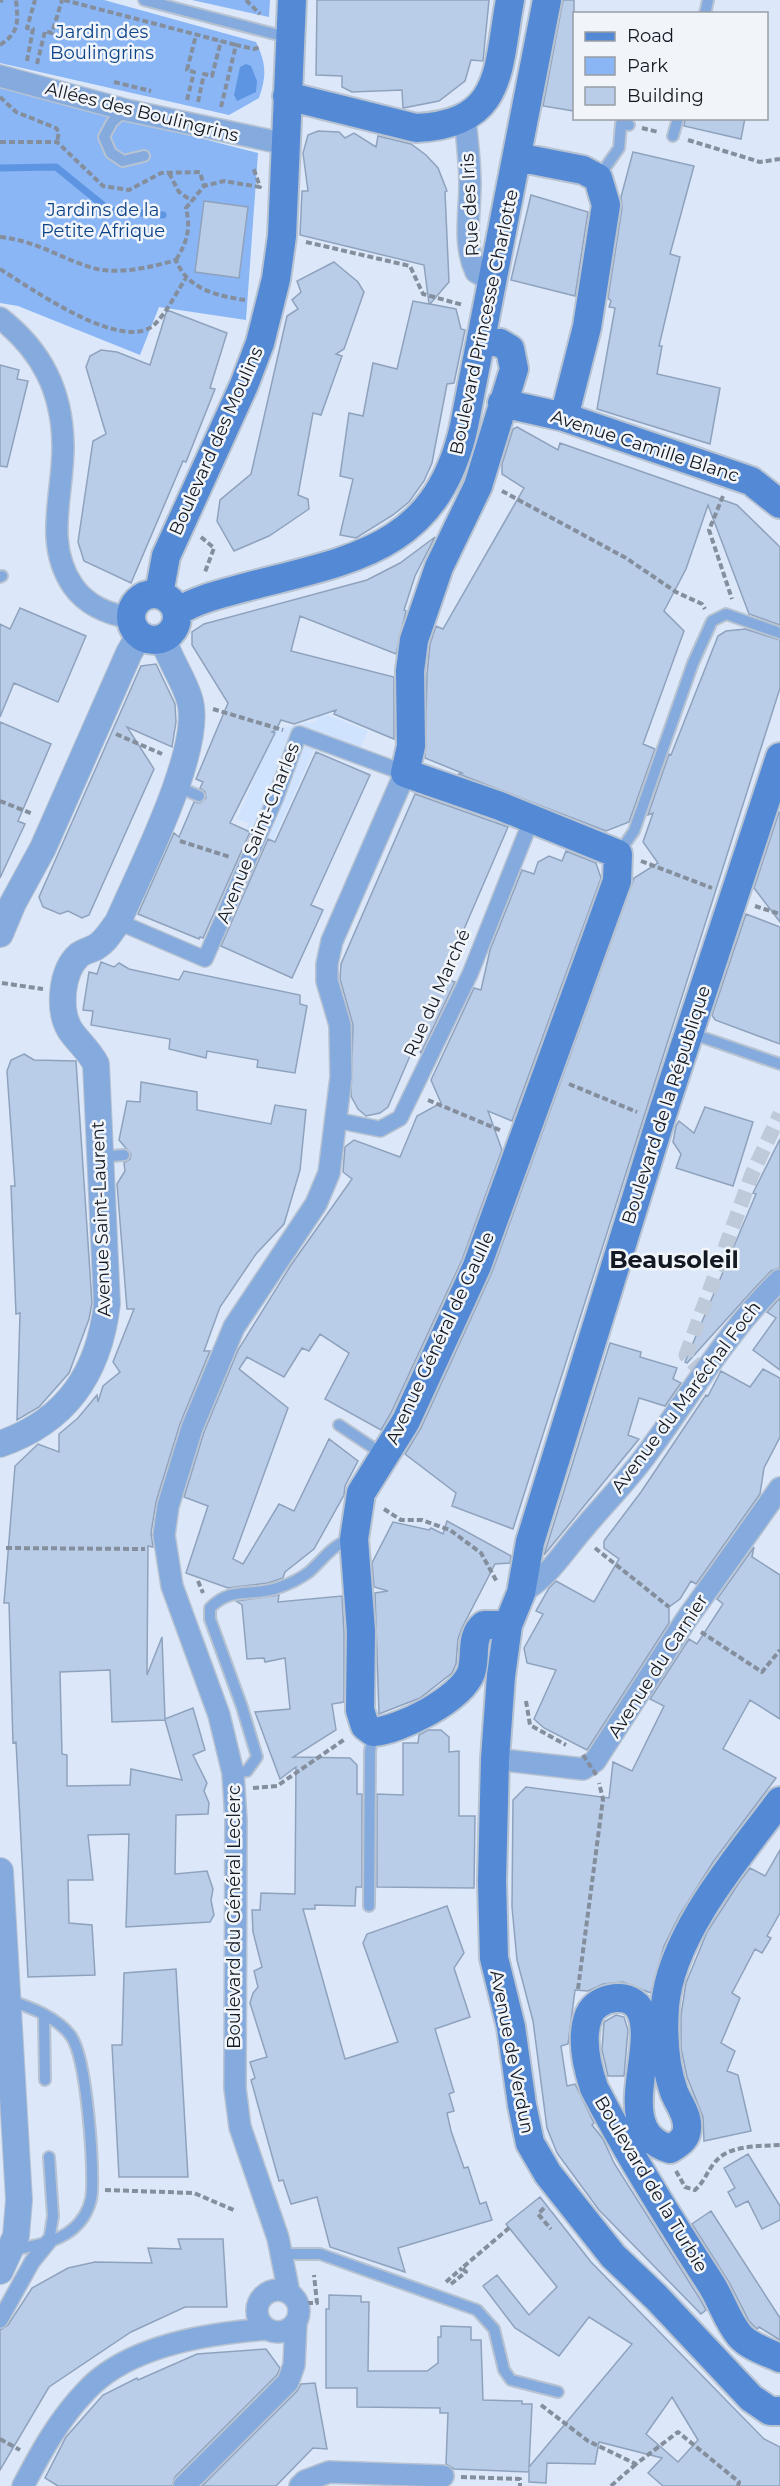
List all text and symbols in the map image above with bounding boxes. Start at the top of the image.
legend [573,12,768,120]
park label: Jardin des Boulingrins [50,21,154,64]
text: Road [627,25,674,47]
text: Park [627,55,668,77]
street label: Allées des Boulingrins [43,77,241,147]
text: Building [627,85,704,107]
street label: Rue des Iris [456,153,484,257]
street label: Boulevard Princesse Charlotte [445,187,523,457]
park label: Jardins de la Petite Afrique [41,199,165,242]
street label: Boulevard des Moulins [164,343,268,539]
street label: Avenue Camille Blanc [548,405,742,487]
street label: Avenue Saint-Charles [212,739,304,926]
street label: Rue du Marché [399,926,475,1060]
street label: Boulevard de la République [617,983,715,1227]
street label: Avenue Saint-Laurent [87,1121,115,1317]
street label: Avenue Général de Gaulle [381,1228,499,1448]
district label: Beausoleil [609,1245,739,1274]
street label: Avenue du Maréchal Foch [607,1297,765,1497]
street label: Avenue du Carnier [603,1590,713,1742]
street label: Boulevard du Général Leclerc [223,1785,245,2049]
street label: Avenue de Verdun [485,1968,539,2136]
street label: Boulevard de la Turbie [590,2092,712,2276]

